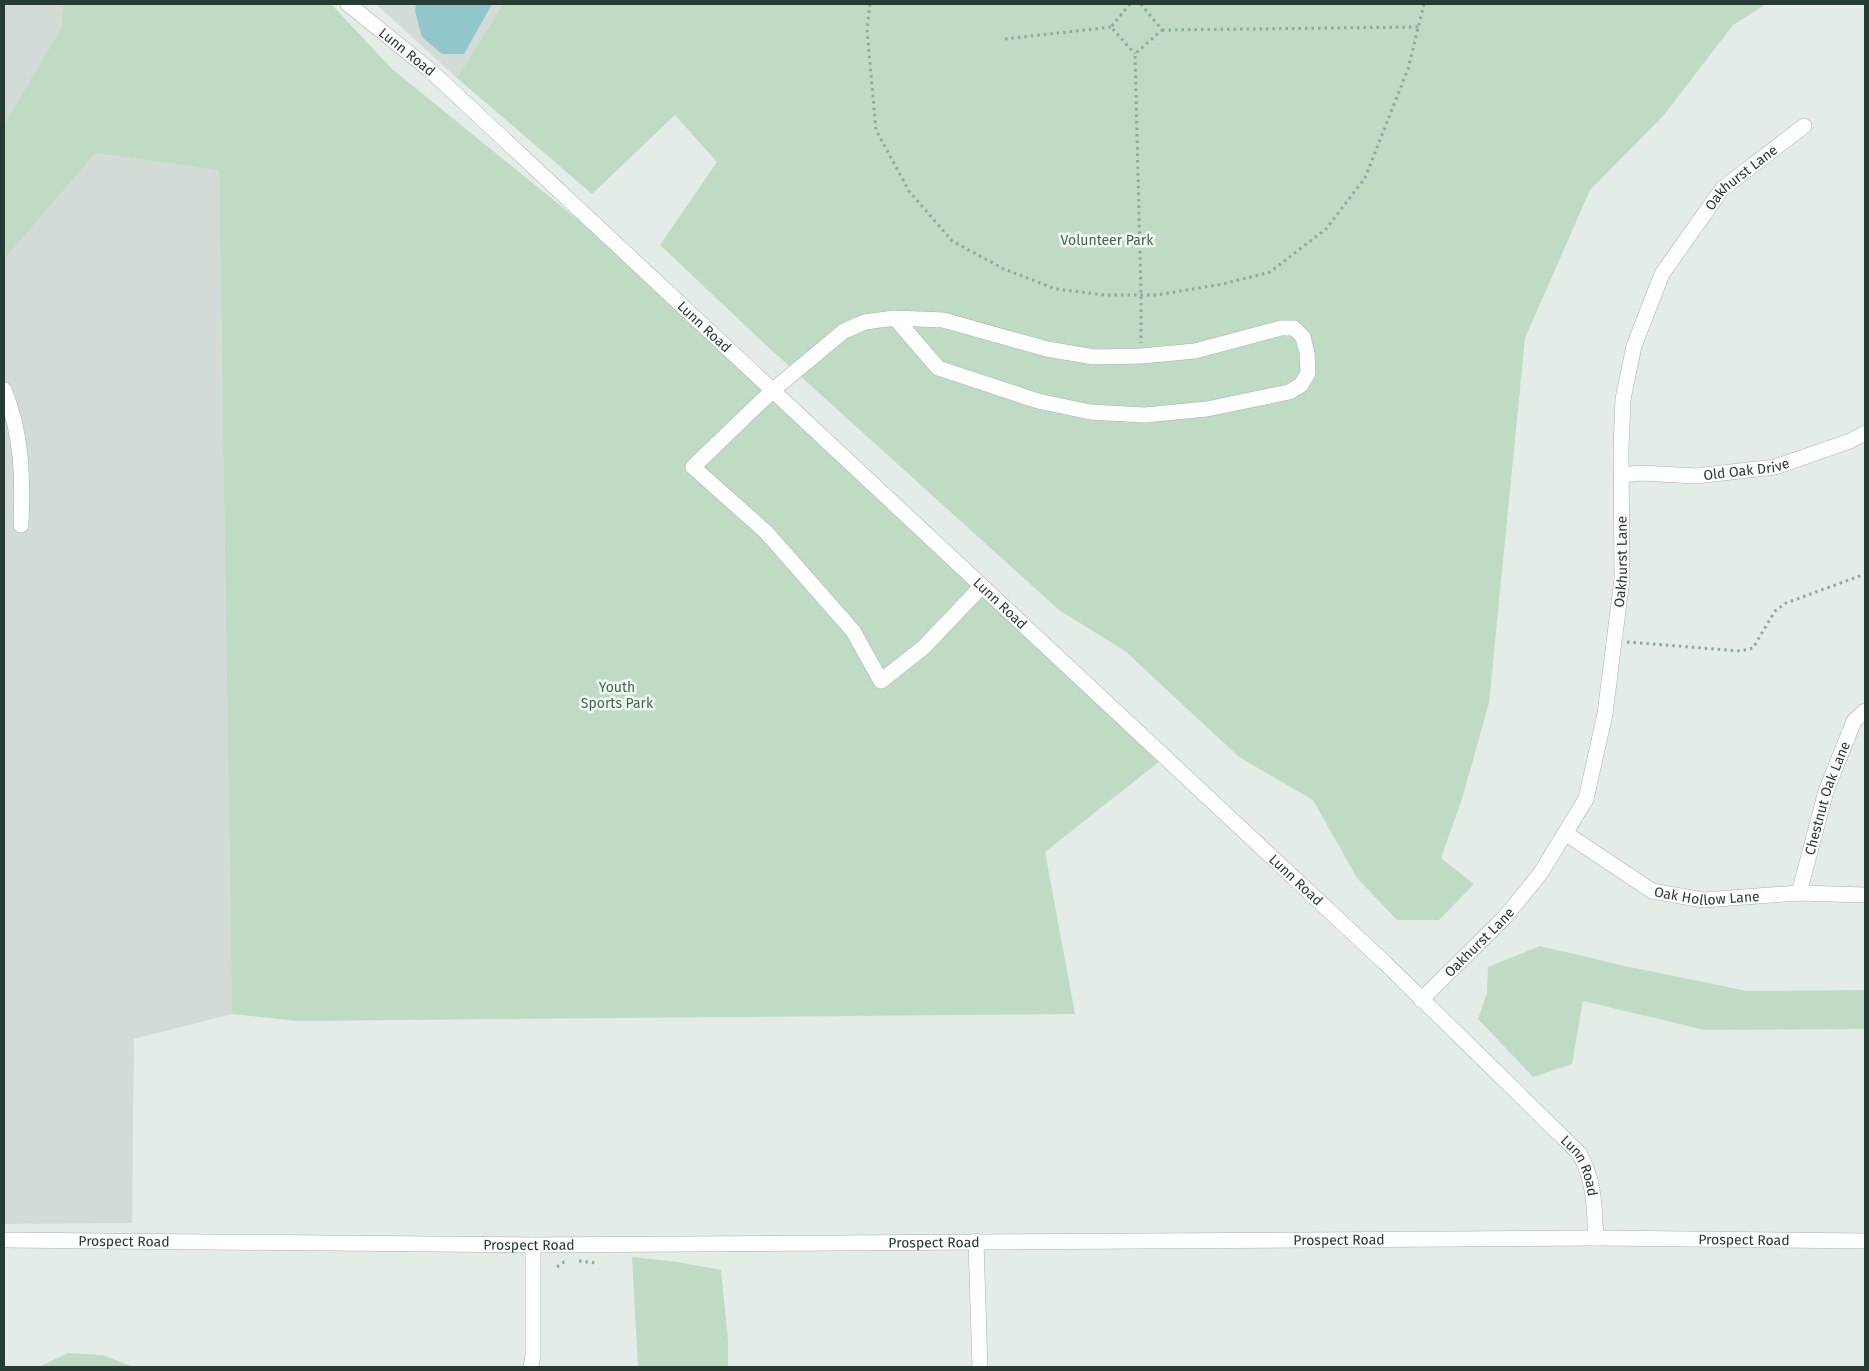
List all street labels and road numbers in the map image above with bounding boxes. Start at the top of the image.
street label: Lunn Road [376,24,439,80]
street label: Oakhurst Lane [1701,141,1781,213]
street label: Lunn Road [674,297,735,356]
street label: Old Oak Drive [1702,454,1792,484]
street label: Oakhurst Lane [1610,516,1631,608]
street label: Lunn Road [970,574,1031,632]
street label: Chestnut Oak Lane [1801,739,1854,857]
street label: Lunn Road [1266,851,1327,909]
street label: Oak Hollow Lane [1653,883,1760,908]
street label: Oakhurst Lane [1441,904,1518,981]
street label: Lunn Road [1557,1132,1601,1197]
street label: Prospect Road [1293,1231,1385,1248]
street label: Prospect Road [1698,1231,1790,1249]
street label: Prospect Road [78,1232,170,1250]
street label: Prospect Road [888,1234,980,1251]
street label: Prospect Road [483,1236,575,1254]

